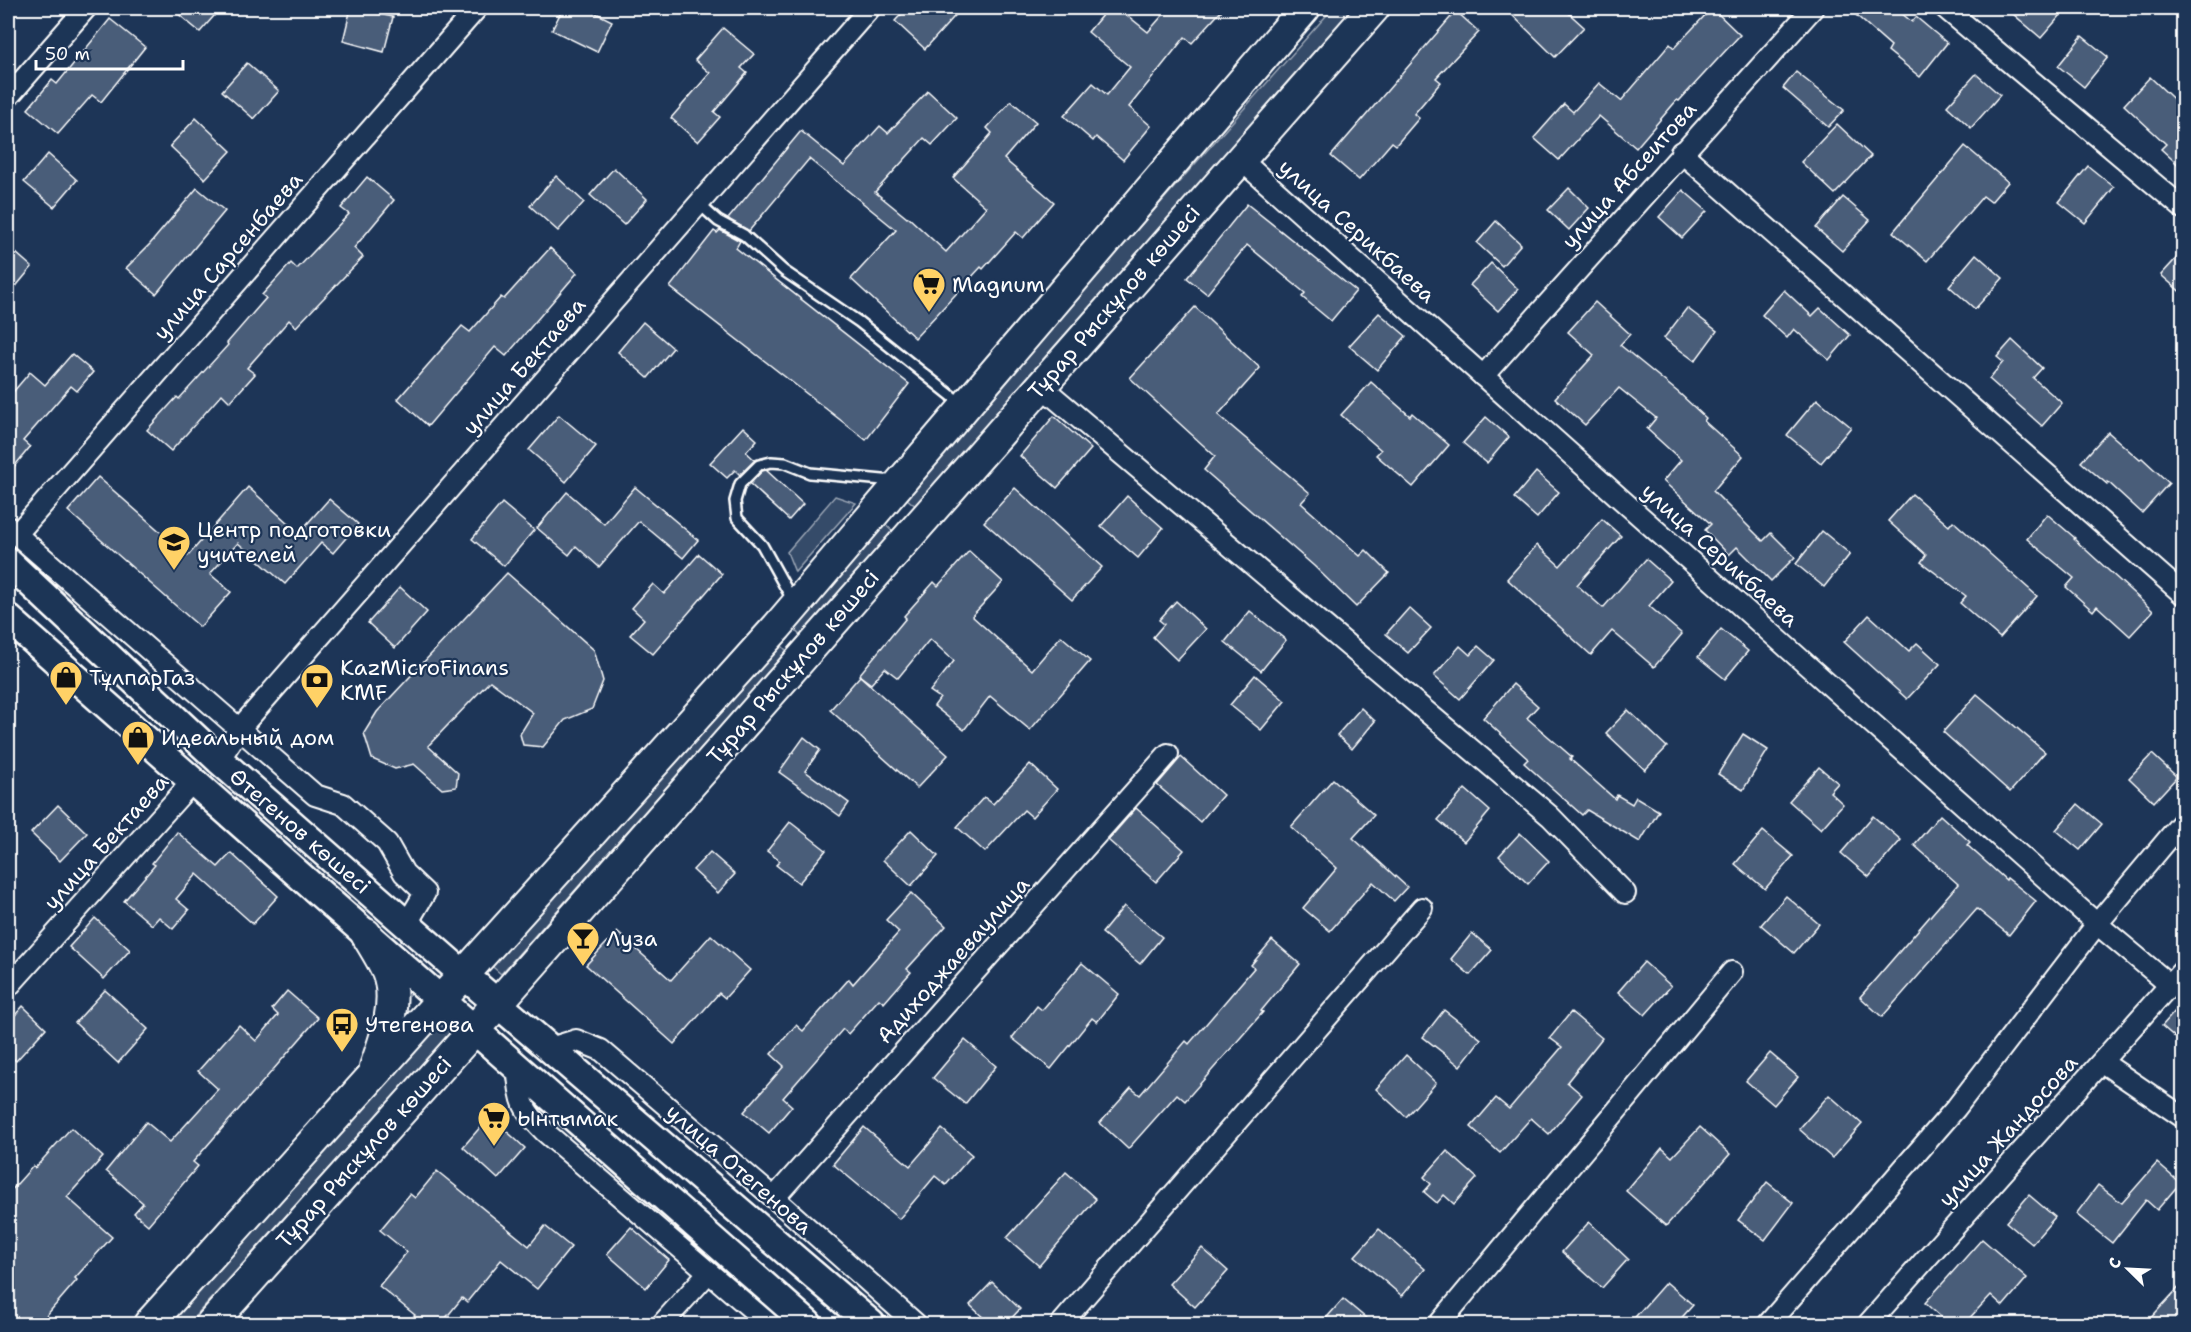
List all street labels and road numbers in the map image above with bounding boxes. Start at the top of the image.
street label: улица Абсеитова [1555,95,1703,255]
street label: улица Серикбаева [1272,153,1442,310]
street label: улица Сарсенбаева [147,166,309,346]
street label: Тұрар Рыскұлов көшесі [1021,198,1207,406]
street label: улица Бектаева [456,291,592,441]
street label: улица Серикбаева [1635,477,1805,634]
street label: Тұрар Рыскұлов көшесі [700,563,886,771]
street label: Өтегенов көшесі [223,762,377,900]
street label: улица Бектаева [37,768,175,916]
street label: Адиходжаеваулица [870,870,1036,1050]
street label: улица Жандосова [1932,1048,2084,1213]
street label: Тұрар Рыскұлов көшесі [270,1050,458,1254]
street label: улица Отегенова [660,1097,819,1241]

